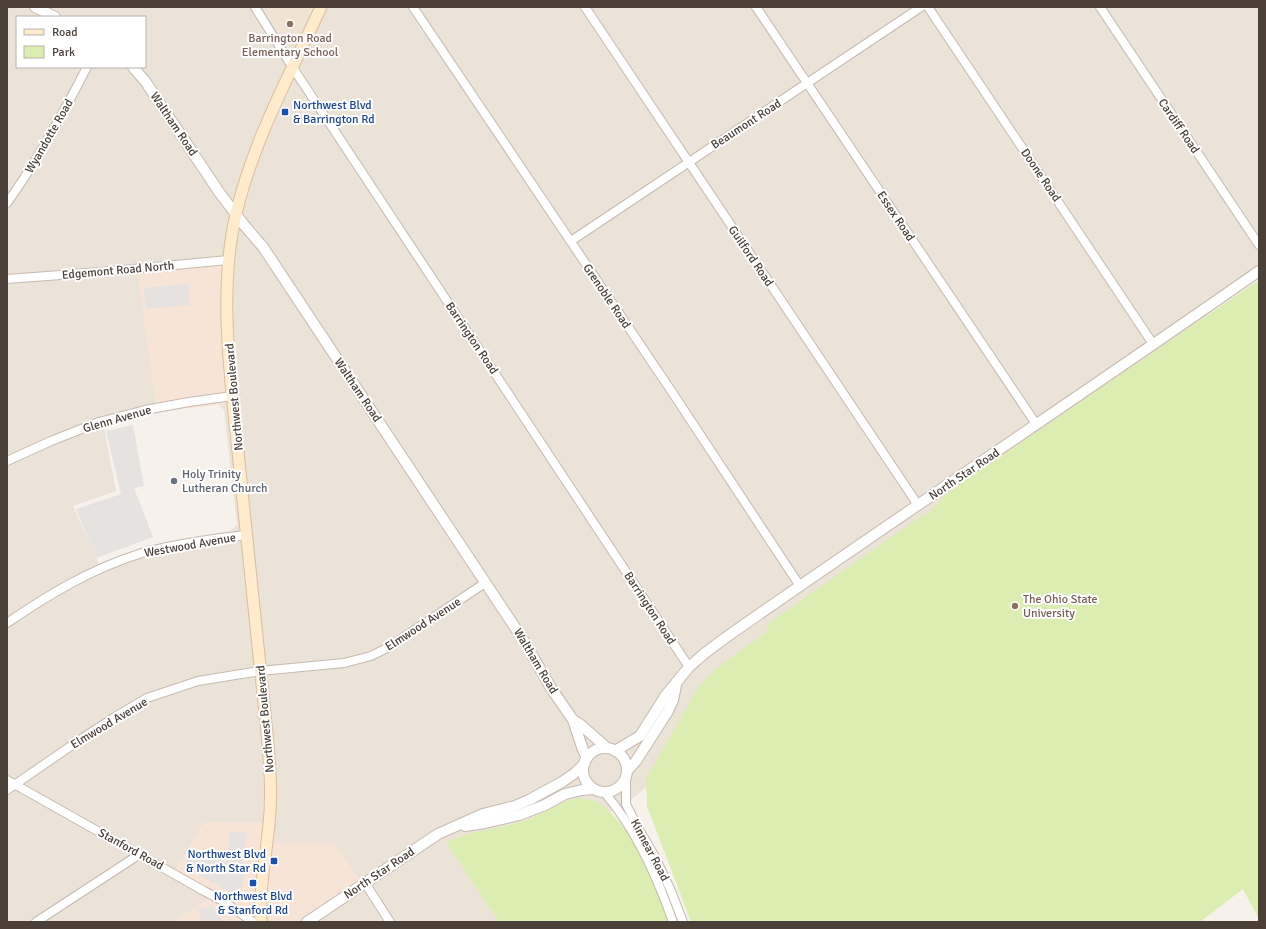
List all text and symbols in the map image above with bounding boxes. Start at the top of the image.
legend [16,16,146,68]
marker: Barrington Road Elementary School [285,19,295,29]
text: Road [52,25,78,40]
place label: Barrington Road Elementary School [242,31,339,60]
text: Park [52,45,75,60]
street label: Waltham Road [147,89,200,159]
street label: Wyandotte Road [22,96,77,176]
street label: Beaumont Road [708,96,784,153]
street label: Cardiff Road [1155,96,1202,157]
place label: Northwest Blvd & Barrington Rd [293,98,375,127]
marker: Northwest Blvd & Barrington Rd [280,107,290,117]
street label: Doone Road [1017,146,1064,205]
street label: Essex Road [873,188,918,244]
street label: Guilford Road [725,223,776,290]
street label: Edgemont Road North [61,258,175,283]
street label: Grenoble Road [579,261,634,331]
street label: Barrington Road [442,299,501,377]
street label: Northwest Boulevard [222,343,247,451]
street label: Waltham Road [331,355,384,425]
street label: Glenn Avenue [81,403,153,436]
street label: North Star Road [926,445,1003,504]
place label: Holy Trinity Lutheran Church [182,467,268,496]
marker: Holy Trinity Lutheran Church [169,476,179,486]
street label: Westwood Avenue [143,530,237,561]
street label: Barrington Road [620,569,679,647]
place label: The Ohio State University [1023,592,1098,621]
street label: Elmwood Avenue [383,594,464,654]
marker: The Ohio State University [1010,601,1020,611]
street label: Waltham Road [510,626,561,697]
street label: Northwest Boulevard [253,665,278,773]
street label: Elmwood Avenue [68,695,151,752]
street label: Kinnear Road [627,817,672,884]
street label: Stanford Road [95,825,166,874]
street label: North Star Road [341,844,418,903]
place label: Northwest Blvd & North Star Rd [186,847,266,876]
marker: Northwest Blvd & North Star Rd [269,856,279,866]
marker: Northwest Blvd & Stanford Rd [248,878,258,888]
place label: Northwest Blvd & Stanford Rd [214,889,292,918]

